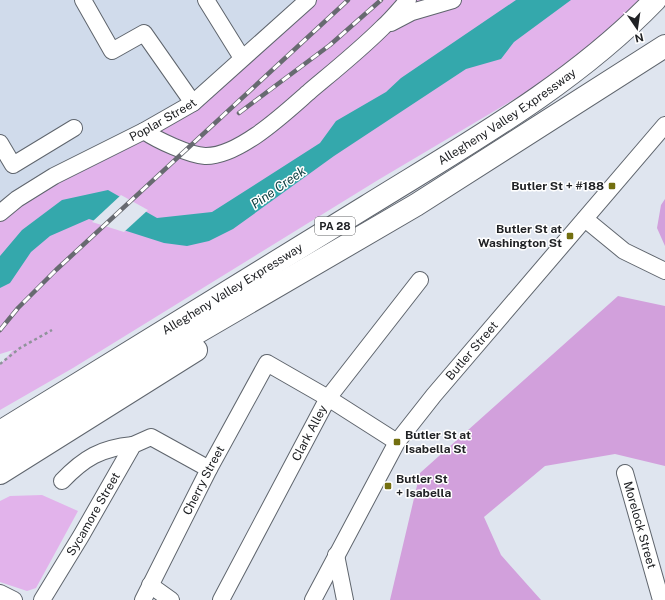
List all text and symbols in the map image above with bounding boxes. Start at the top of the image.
north arrow [617,8,657,48]
text: N [634,31,645,45]
street label: Allegheny Valley Expressway [435,65,579,168]
street label: Poplar Street [127,96,200,144]
water label: Pine Creek [248,163,309,212]
place label: Butler St + #188 [511,179,604,193]
marker: Butler St + #188 [607,181,617,191]
road number: PA 28 [315,217,355,235]
place label: Butler St at Washington St [478,222,562,250]
marker: Butler St at Washington St [565,231,575,241]
street label: Allegheny Valley Expressway [159,240,306,338]
street label: Butler Street [443,318,501,383]
street label: Clark Alley [289,402,330,463]
place label: Butler St at Isabella St [405,428,471,456]
marker: Butler St at Isabella St [392,437,402,447]
street label: Cherry Street [180,443,227,517]
street label: Sycamore Street [64,470,123,558]
place label: Butler St + Isabella [396,472,451,500]
street label: Morelock Street [621,480,659,571]
marker: Butler St + Isabella [383,481,393,491]

